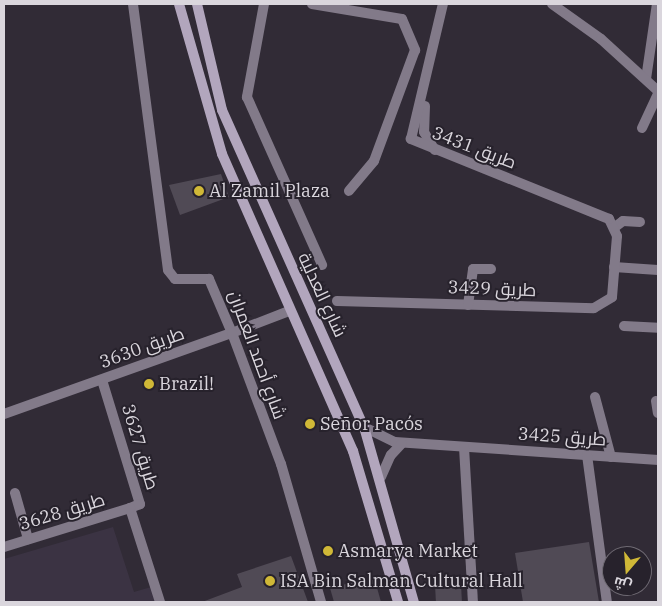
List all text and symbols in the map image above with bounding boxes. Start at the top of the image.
street label: طريق 3431 [429,122,519,174]
place label: Al Zamil Plaza [209,180,330,202]
marker: Al Zamil Plaza [193,185,205,197]
street label: شارع العدلية [293,249,351,341]
street label: طريق 3429 [447,277,537,301]
street label: شارع أحمد العمران [224,288,290,422]
street label: طريق 3630 [97,323,187,373]
place label: Brazil! [159,373,214,395]
marker: Brazil! [143,378,155,390]
street label: طريق 3627 [117,402,163,492]
place label: Señor Pacós [320,413,423,435]
marker: Señor Pacós [304,418,316,430]
street label: طريق 3425 [517,423,607,451]
street label: طريق 3628 [17,489,107,535]
place label: Asmarya Market [338,540,478,562]
marker: Asmarya Market [322,545,334,557]
north arrow [602,546,652,596]
place label: ISA Bin Salman Cultural Hall [280,570,523,592]
text: ش [611,573,634,596]
marker: ISA Bin Salman Cultural Hall [264,575,276,587]

